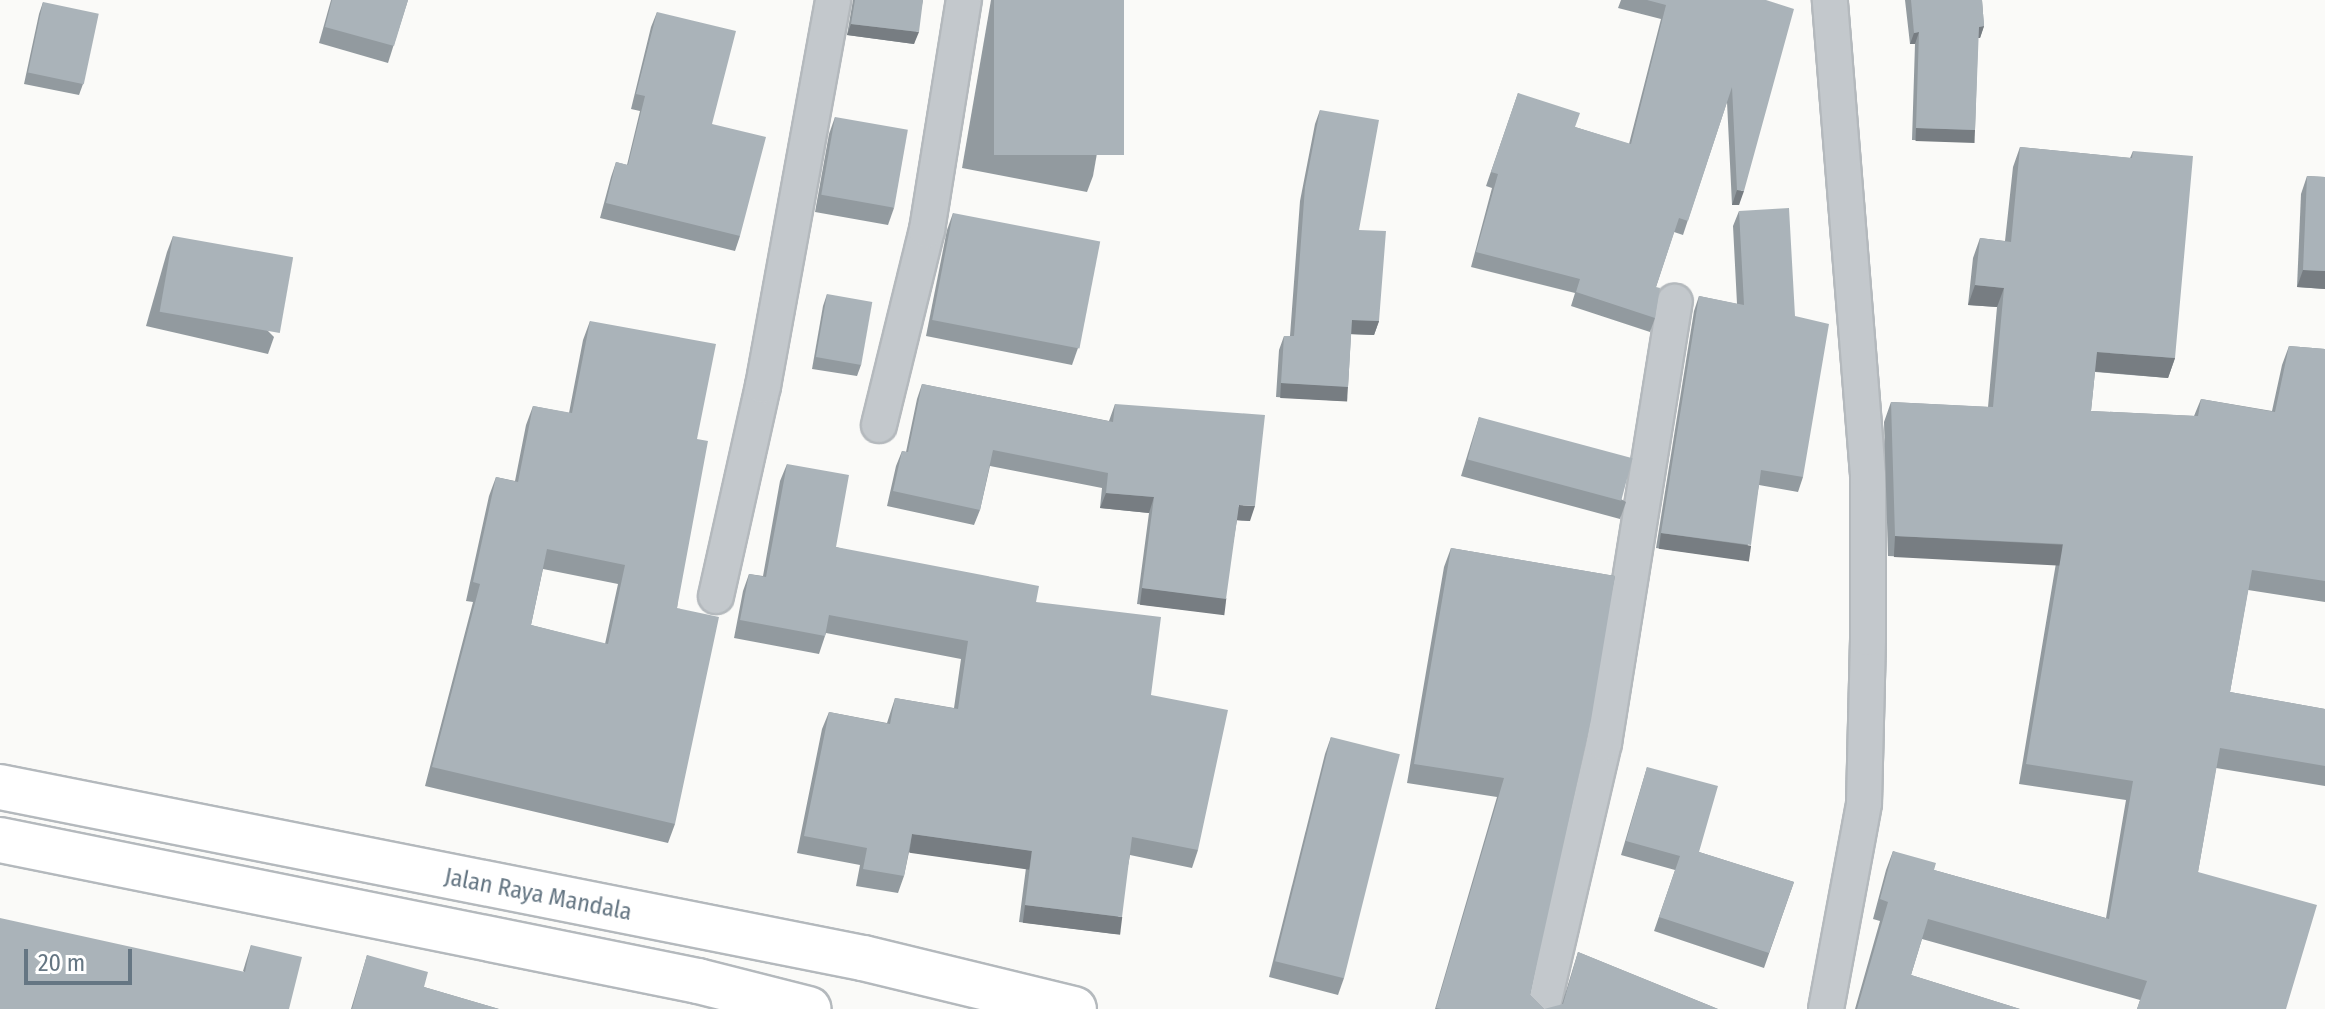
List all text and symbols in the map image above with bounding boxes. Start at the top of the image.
street label: Jalan Raya Mandala [442,863,634,927]
scale bar [28,933,136,983]
text: 20 m [38,949,85,977]

